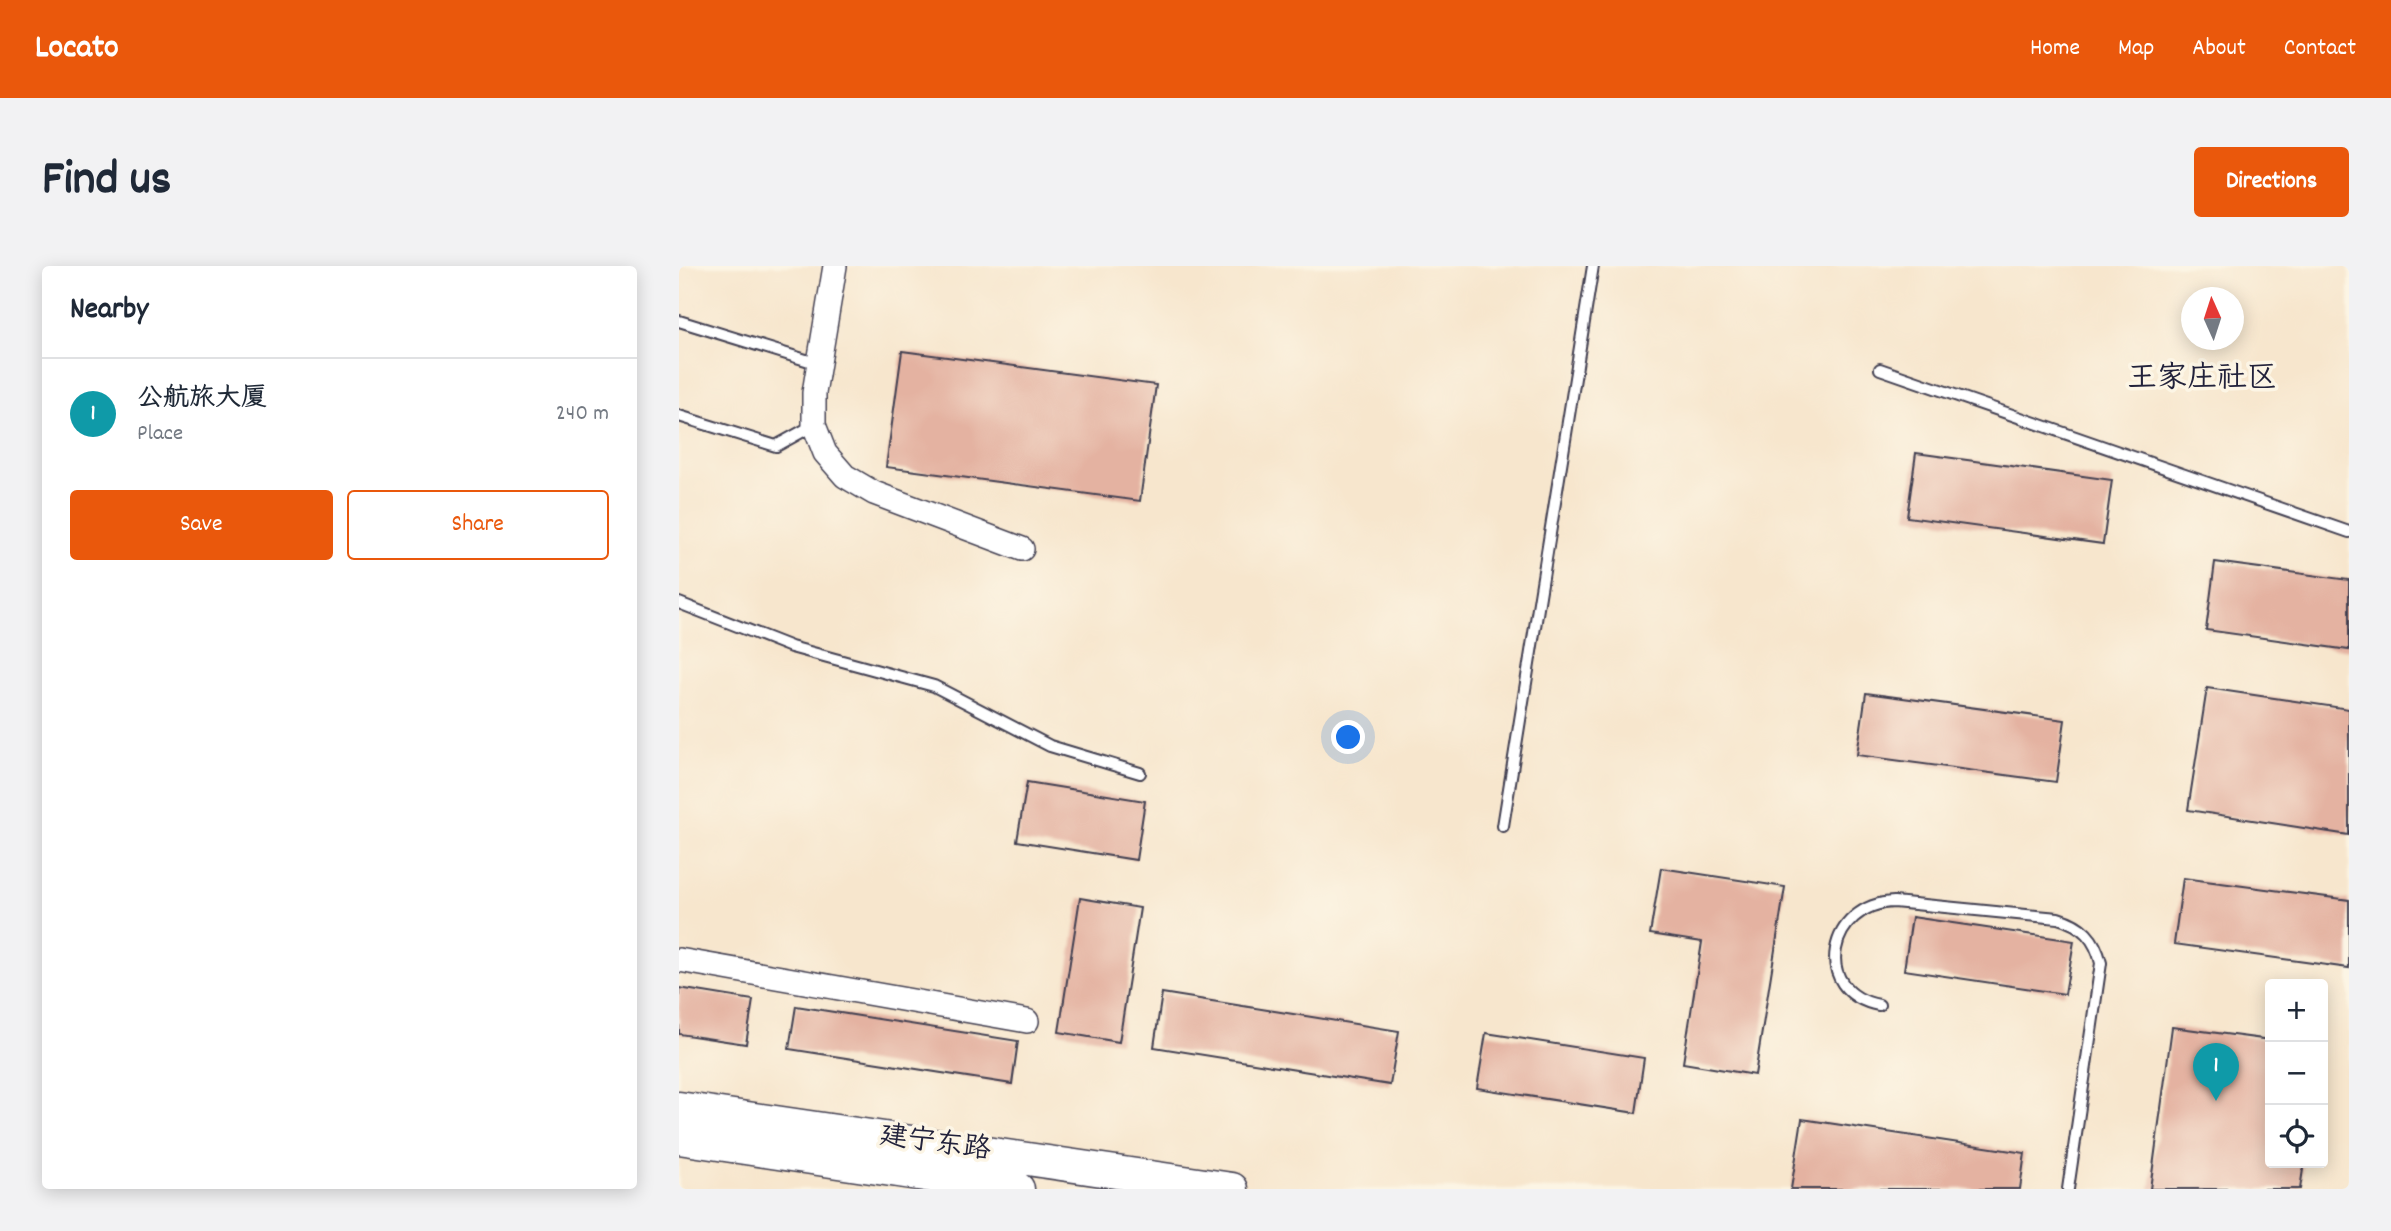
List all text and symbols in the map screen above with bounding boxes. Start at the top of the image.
text: Locato [35,26,119,73]
text: Home [2030,32,2080,66]
text: Map [2118,32,2154,66]
text: About [2192,32,2246,66]
text: Contact [2284,32,2356,66]
text: Find us [42,147,171,217]
button: Directions [2194,147,2349,217]
north arrow [2181,287,2244,350]
text: Nearby [70,290,148,333]
district label: 王家庄社区 [2127,359,2277,402]
text: 公航旅大厦 [137,381,267,418]
text: 1 [90,398,96,431]
text: 240 m [556,398,609,431]
text: Place [137,418,183,451]
button: Save [70,490,333,560]
button: Share [347,490,609,560]
your location [1331,720,1365,754]
map controls [2265,979,2328,1168]
button: + [2265,979,2328,1042]
button: − [2265,1042,2328,1105]
pin: 1 [2193,1043,2239,1101]
button: locate [2265,1105,2328,1168]
street label: 建宁东路 [877,1117,993,1173]

